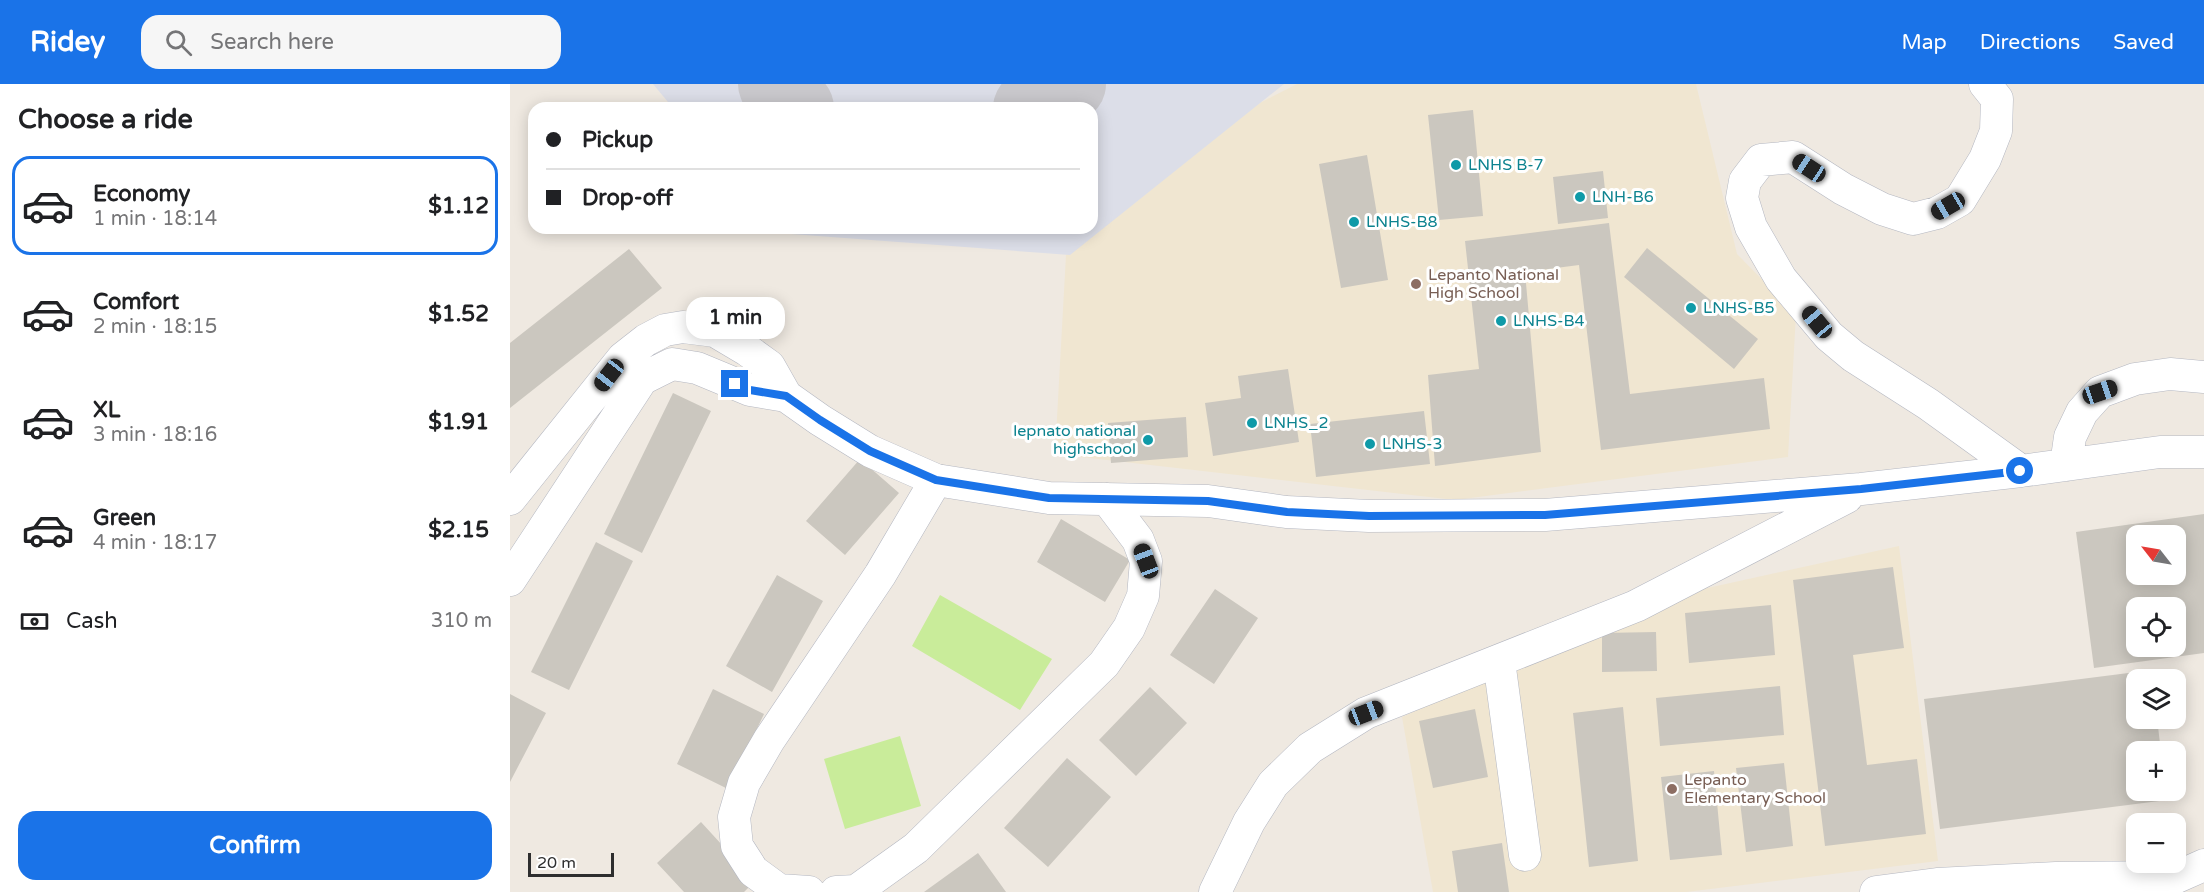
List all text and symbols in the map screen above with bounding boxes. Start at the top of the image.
search box [141,15,561,69]
text: Ridey [30,25,105,59]
icon: search [162,26,195,59]
text: Search here [210,29,334,55]
text: Map [1901,30,1947,55]
text: Directions [1980,30,2080,55]
text: Saved [2113,30,2174,55]
text: Choose a ride [18,103,193,136]
text: Pickup [582,127,653,153]
car [1789,151,1829,185]
place label: LNHS B-7 [1468,155,1544,175]
marker: LNHS B-7 [1449,158,1463,172]
icon: car [21,179,75,233]
text: Economy [93,181,190,207]
text: Drop-off [582,185,673,211]
place label: LNH-B6 [1592,187,1654,207]
car [1928,189,1968,223]
marker: LNH-B6 [1573,190,1587,204]
text: $1.12 [428,193,489,219]
text: 1 min · 18:14 [93,207,217,231]
place label: LNHS-B8 [1366,212,1438,232]
marker: LNHS-B8 [1347,215,1361,229]
place label: Lepanto National High School [1428,265,1559,303]
marker: Lepanto National High School [1409,277,1423,291]
icon: car [21,287,75,341]
text: Comfort [93,289,179,315]
callout: 1 min [686,297,784,339]
place label: LNHS-B5 [1703,298,1775,318]
text: $1.52 [428,301,489,327]
marker: LNHS-B5 [1684,301,1698,315]
car [1799,302,1835,342]
text: 1 min [709,306,762,330]
place label: LNHS-B4 [1513,311,1585,331]
marker: LNHS-B4 [1494,314,1508,328]
text: 2 min · 18:15 [93,315,217,339]
car [591,355,627,395]
route end [721,370,748,397]
car [2080,378,2120,406]
icon: car [21,395,75,449]
text: XL [93,397,120,423]
text: $1.91 [428,409,489,435]
place label: LNHS_2 [1264,413,1329,433]
marker: LNHS_2 [1245,416,1259,430]
place label: lepnato national highschool [1013,421,1136,459]
text: 3 min · 18:16 [93,423,217,447]
marker: lepnato national highschool [1141,433,1155,447]
place label: LNHS-3 [1382,434,1443,454]
marker: LNHS-3 [1363,437,1377,451]
route start [2006,457,2033,484]
icon: car [21,503,75,557]
text: Green [93,505,156,531]
text: $2.15 [428,517,489,543]
north arrow [2126,525,2186,585]
map controls [2126,525,2186,873]
text: 4 min · 18:17 [93,531,217,555]
car [1131,541,1161,581]
button: locate [2126,597,2186,657]
icon: cash [18,605,51,638]
text: Cash [66,608,118,634]
text: 310 m [431,609,492,633]
button: layers [2126,669,2186,729]
car [1346,698,1386,728]
button: + [2126,741,2186,801]
place label: Lepanto Elementary School [1684,770,1826,808]
marker: Lepanto Elementary School [1665,782,1679,796]
button: Confirm [18,811,492,880]
button: − [2126,813,2186,873]
scale bar [528,850,614,878]
text: 20 m [537,853,576,873]

